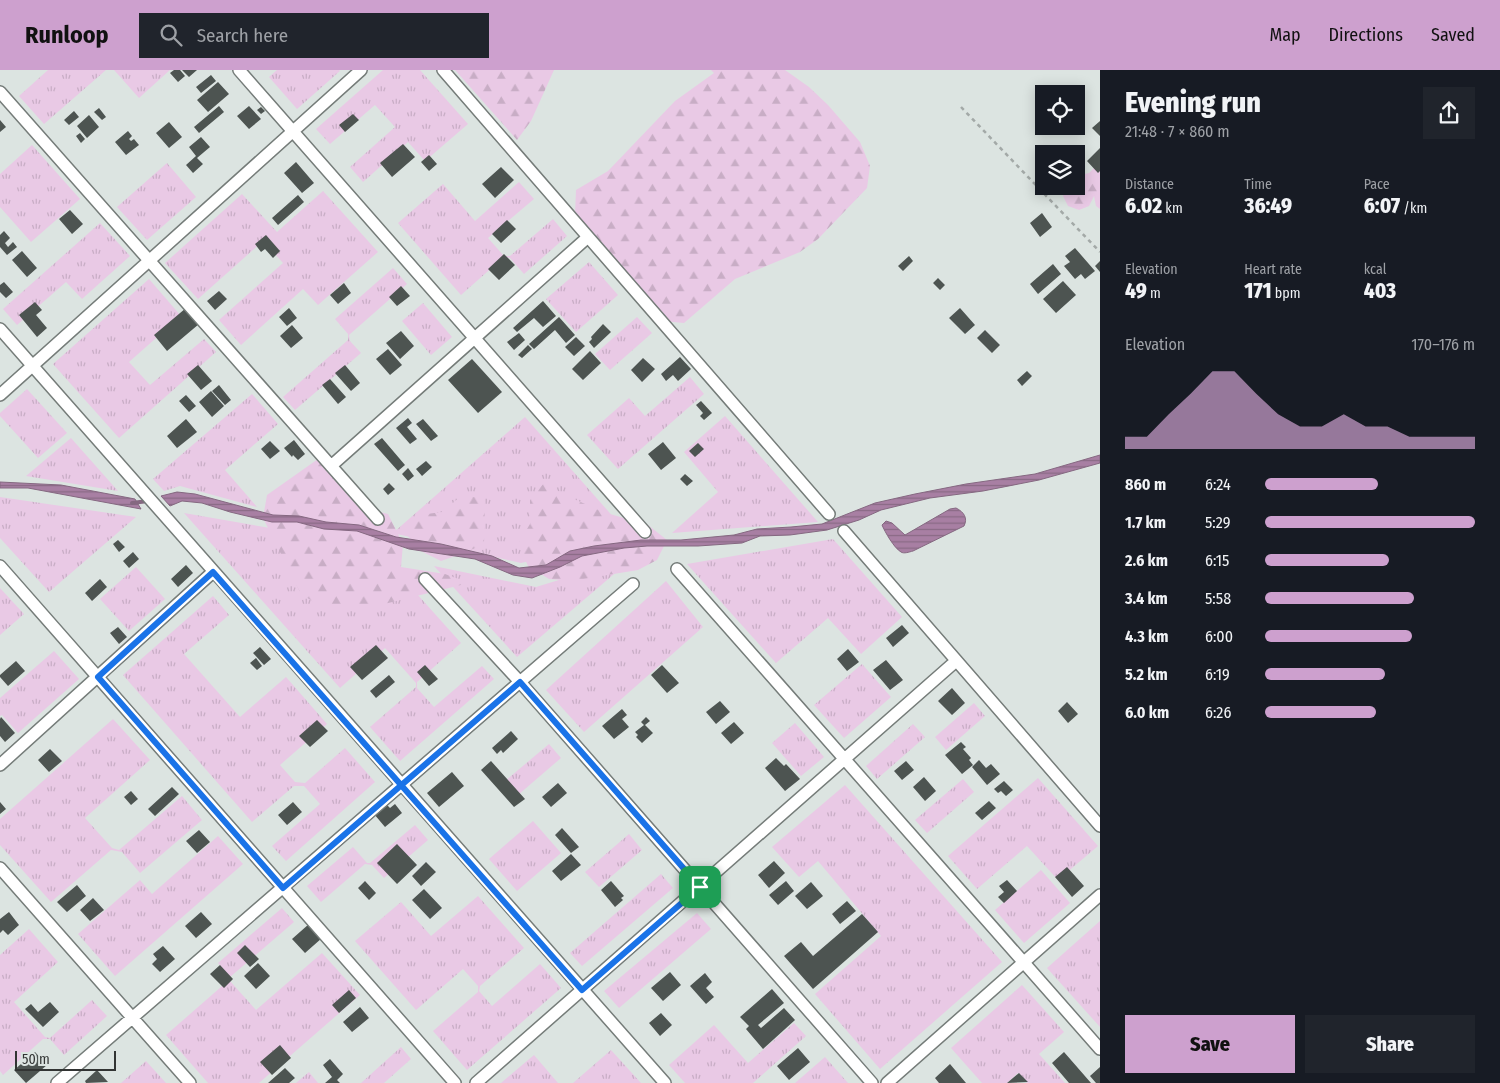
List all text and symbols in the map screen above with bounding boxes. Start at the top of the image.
search box [139,13,489,58]
text: Runloop [25,21,109,49]
icon: search [157,21,185,49]
text: Search here [197,24,288,47]
text: Map [1269,24,1301,46]
text: Directions [1329,24,1403,46]
text: Saved [1431,24,1475,46]
map controls [1035,85,1085,195]
button: locate [1035,85,1085,135]
text: Evening run [1125,86,1261,119]
button: share [1423,87,1475,139]
text: 21:48 · 7 × 860 m [1125,122,1230,141]
button: layers [1035,145,1085,195]
text: Distance [1125,176,1174,193]
text: Time [1244,176,1272,193]
text: Pace [1364,176,1390,193]
text: 6.02 [1125,193,1162,219]
text: 36:49 [1244,193,1292,219]
text: 6:07 [1364,193,1400,219]
text: km [1162,200,1183,217]
text: /km [1400,200,1427,217]
text: Elevation [1125,261,1178,278]
text: Heart rate [1244,261,1302,278]
text: kcal [1364,261,1386,278]
text: 49 [1125,278,1147,304]
text: 171 [1244,278,1272,304]
text: 403 [1364,278,1396,304]
text: m [1147,285,1161,302]
text: bpm [1272,285,1300,302]
text: Elevation [1125,335,1185,354]
text: 170–176 m [1411,335,1475,354]
text: 860 m [1125,475,1166,494]
text: 6:24 [1205,475,1231,494]
text: 1.7 km [1125,513,1166,532]
text: 5:29 [1205,513,1230,532]
text: 2.6 km [1125,551,1168,570]
text: 6:15 [1205,551,1229,570]
text: 3.4 km [1125,589,1168,608]
text: 5:58 [1205,589,1231,608]
text: 4.3 km [1125,627,1168,646]
text: 6:00 [1205,627,1233,646]
text: 5.2 km [1125,665,1168,684]
text: 6:19 [1205,665,1230,684]
text: 6.0 km [1125,703,1169,722]
text: 6:26 [1205,703,1231,722]
pin [679,866,721,908]
icon: arrive [686,873,714,901]
button: Save [1125,1015,1295,1073]
button: Share [1305,1015,1475,1073]
scale bar [15,1048,116,1071]
text: 50 m [22,1051,50,1068]

